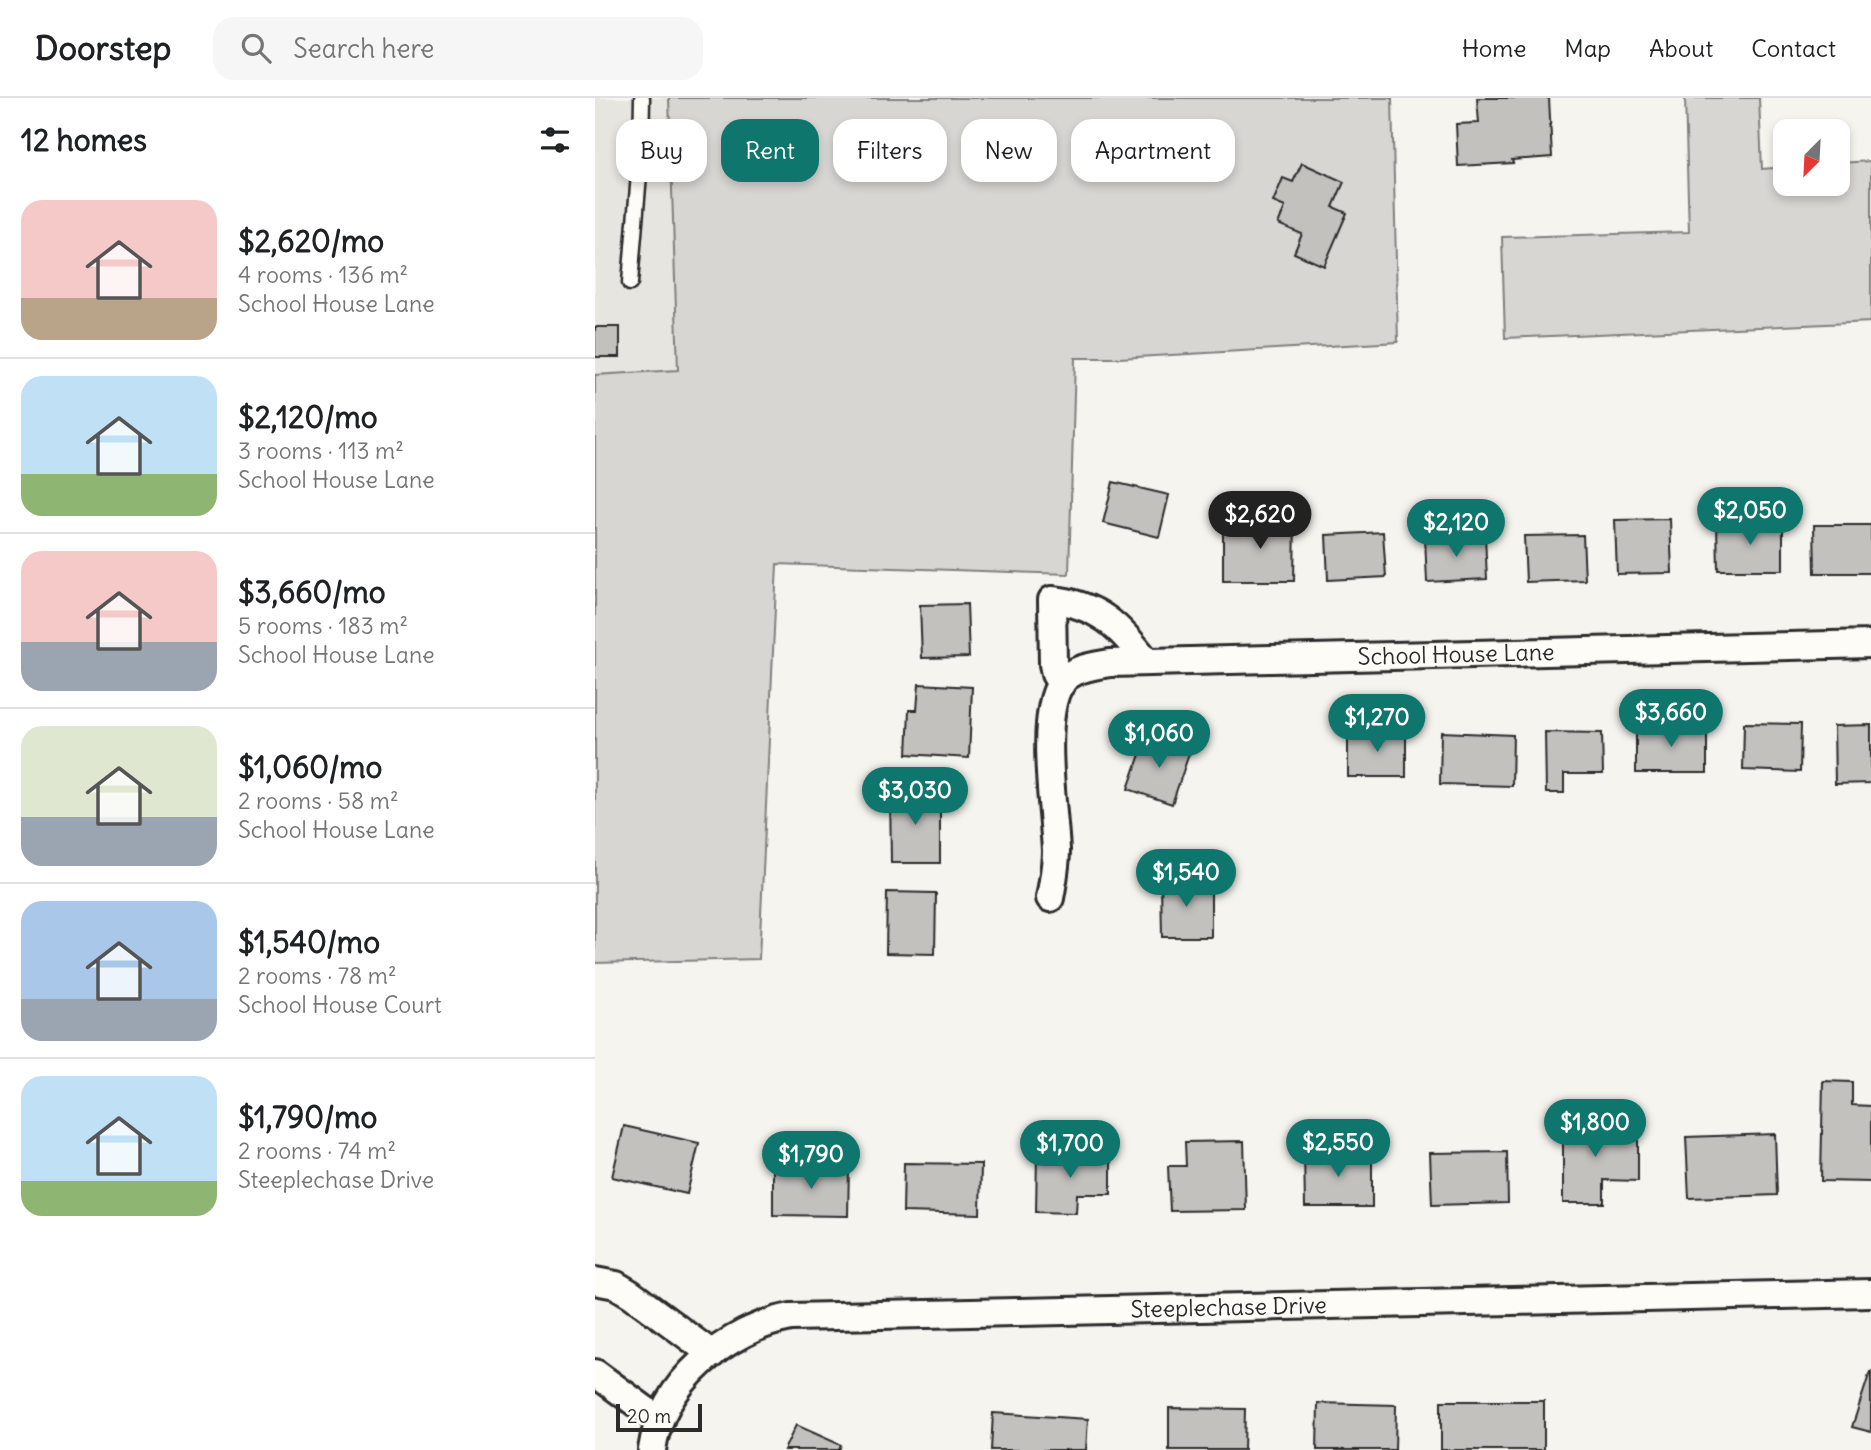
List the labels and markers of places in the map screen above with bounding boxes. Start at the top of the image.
pin: $2,050 [1693,488,1807,547]
pin: $2,620 [1203,491,1317,551]
pin: $2,120 [1399,500,1513,559]
pin: $3,660 [1614,690,1728,749]
pin: $1,270 [1320,694,1434,754]
pin: $1,060 [1102,710,1216,770]
pin: $3,030 [858,768,972,827]
pin: $1,540 [1129,850,1243,909]
pin: $1,800 [1538,1100,1652,1159]
pin: $2,550 [1281,1119,1395,1179]
pin: $1,700 [1013,1121,1127,1180]
pin: $1,790 [754,1132,868,1191]

